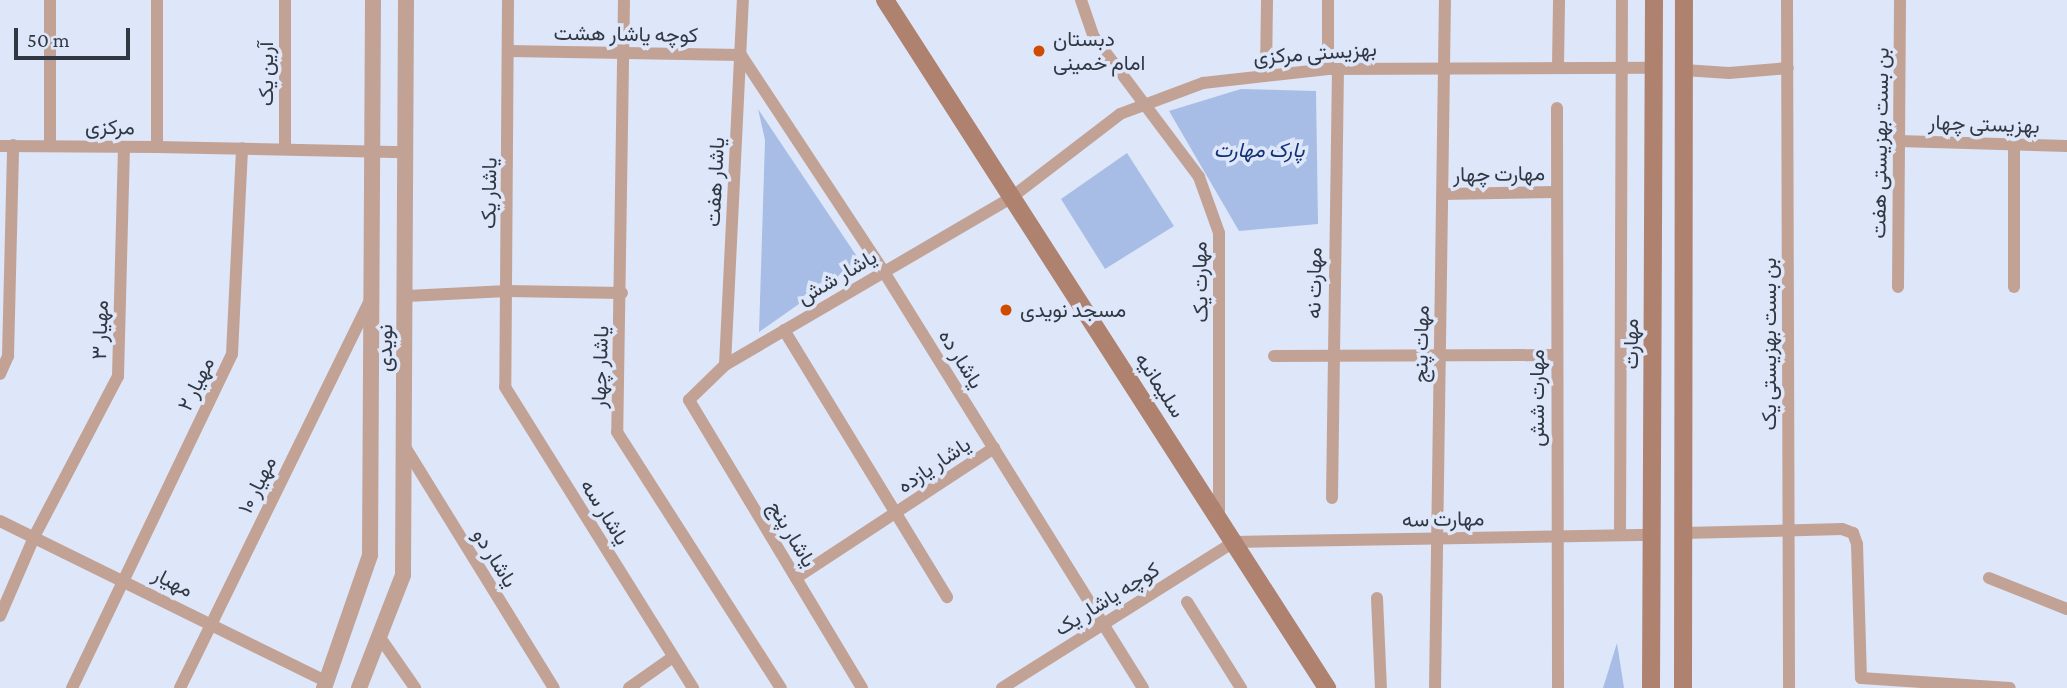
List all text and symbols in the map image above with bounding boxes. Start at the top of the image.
scale bar [18,14,133,58]
street label: کوچه یاشار هشت [553,20,699,48]
place label: دبستان امام خمینی [1053,26,1145,76]
text: 50 m [27,28,70,52]
street label: بهزیستی مرکزی [1252,36,1378,70]
street label: آرین یک [253,42,279,106]
marker: دبستان امام خمینی [1031,43,1047,59]
street label: بن بست بهزیستی هفت [1866,47,1894,239]
street label: بهزیستی چهار [1928,109,2040,139]
street label: مرکزی [85,114,135,140]
street label: یاشار هفت [700,137,730,227]
park label: پارک مهارت [1214,137,1304,163]
street label: یاشار یک [476,157,502,229]
street label: مهارت چهار [1453,161,1545,187]
street label: مهارت یک [1187,241,1213,323]
street label: یاشار شش [793,244,881,310]
street label: مهارت نه [1301,247,1327,319]
street label: بن بست بهزیستی یک [1756,257,1782,431]
place label: مسجد نویدی [1020,297,1126,323]
street label: مهیار ۳ [86,300,114,360]
marker: مسجد نویدی [998,302,1014,318]
street label: مهات پنج [1408,305,1434,383]
street label: مهارت [1618,318,1644,370]
street label: نویدی [372,324,398,372]
street label: یاشار چهار [586,325,614,409]
street label: یاشار ده [933,325,989,393]
street label: سلیمانیه [1130,348,1190,422]
street label: مهارت شش [1524,349,1550,447]
street label: مهیار ۲ [172,353,220,415]
street label: یاشار یازده [893,431,975,499]
street label: مهیار ۱۰ [232,452,282,518]
street label: یاشار سه [575,475,635,549]
street label: یاشار پنج [762,496,822,572]
street label: مهارت سه [1402,506,1484,532]
street label: یاشار دو [467,524,523,592]
street label: کوچه یاشار یک [1050,557,1164,641]
street label: مهیار [149,561,197,603]

